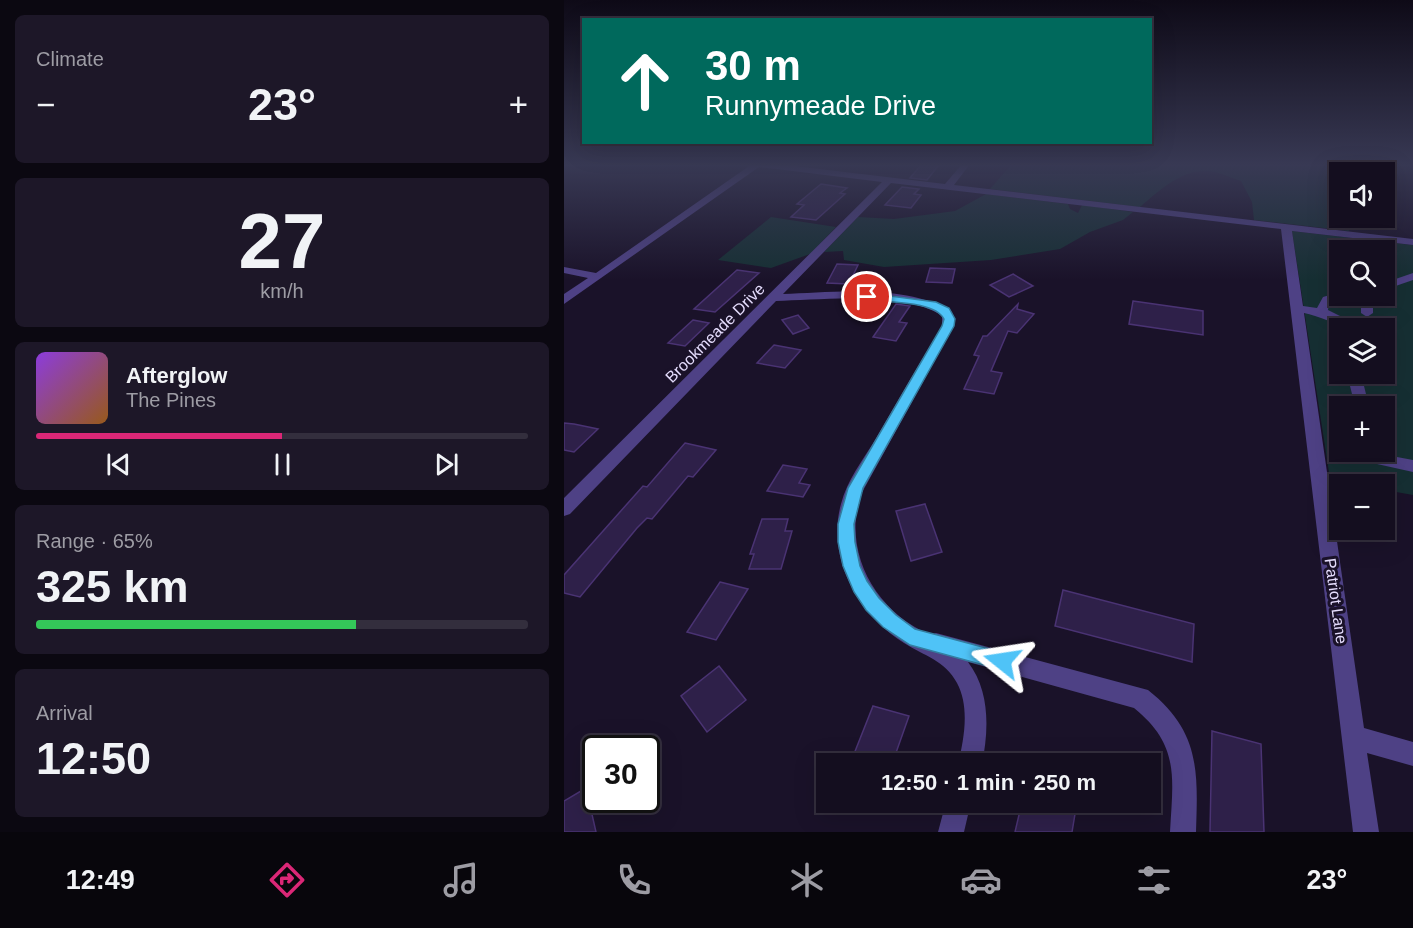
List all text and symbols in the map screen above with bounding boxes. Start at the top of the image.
icon: ahead [606,42,684,120]
text: 30 m [705,42,801,89]
text: Climate [36,48,104,70]
text: 23° [248,79,316,130]
text: − [36,86,55,123]
text: + [509,86,528,123]
text: Runnymeade Drive [705,91,936,121]
map controls [1329,162,1395,540]
button: sound [1329,162,1395,228]
text: 27 [239,197,325,285]
button: search [1329,240,1395,306]
pin [841,271,892,322]
text: km/h [260,280,304,302]
street label: Brookmeade Drive [662,280,768,386]
icon: arrive [850,280,883,313]
button: layers [1329,318,1395,384]
text: Afterglow [126,363,227,388]
text: The Pines [126,389,216,411]
button: + [1329,396,1395,462]
icon: previous [102,448,135,481]
icon: pause [266,448,299,481]
icon: next [430,448,463,481]
button: − [1329,474,1395,540]
text: Range · 65% [36,530,153,552]
street label: Patriot Lane [1322,557,1350,645]
text: 325 km [36,561,189,612]
position arrow [970,629,1034,693]
text: Arrival [36,702,93,724]
text: 12:50 [36,733,151,784]
speed limit sign: 30 [582,735,660,813]
text: 12:50 · 1 min · 250 m [881,770,1096,795]
icon: directions [266,859,308,901]
icon: music [440,859,482,901]
icon: phone [613,859,655,901]
icon: climate [786,859,828,901]
icon: car [960,859,1002,901]
icon: filters [1133,859,1175,901]
text: 12:49 [66,865,135,895]
text: 23° [1306,865,1347,895]

